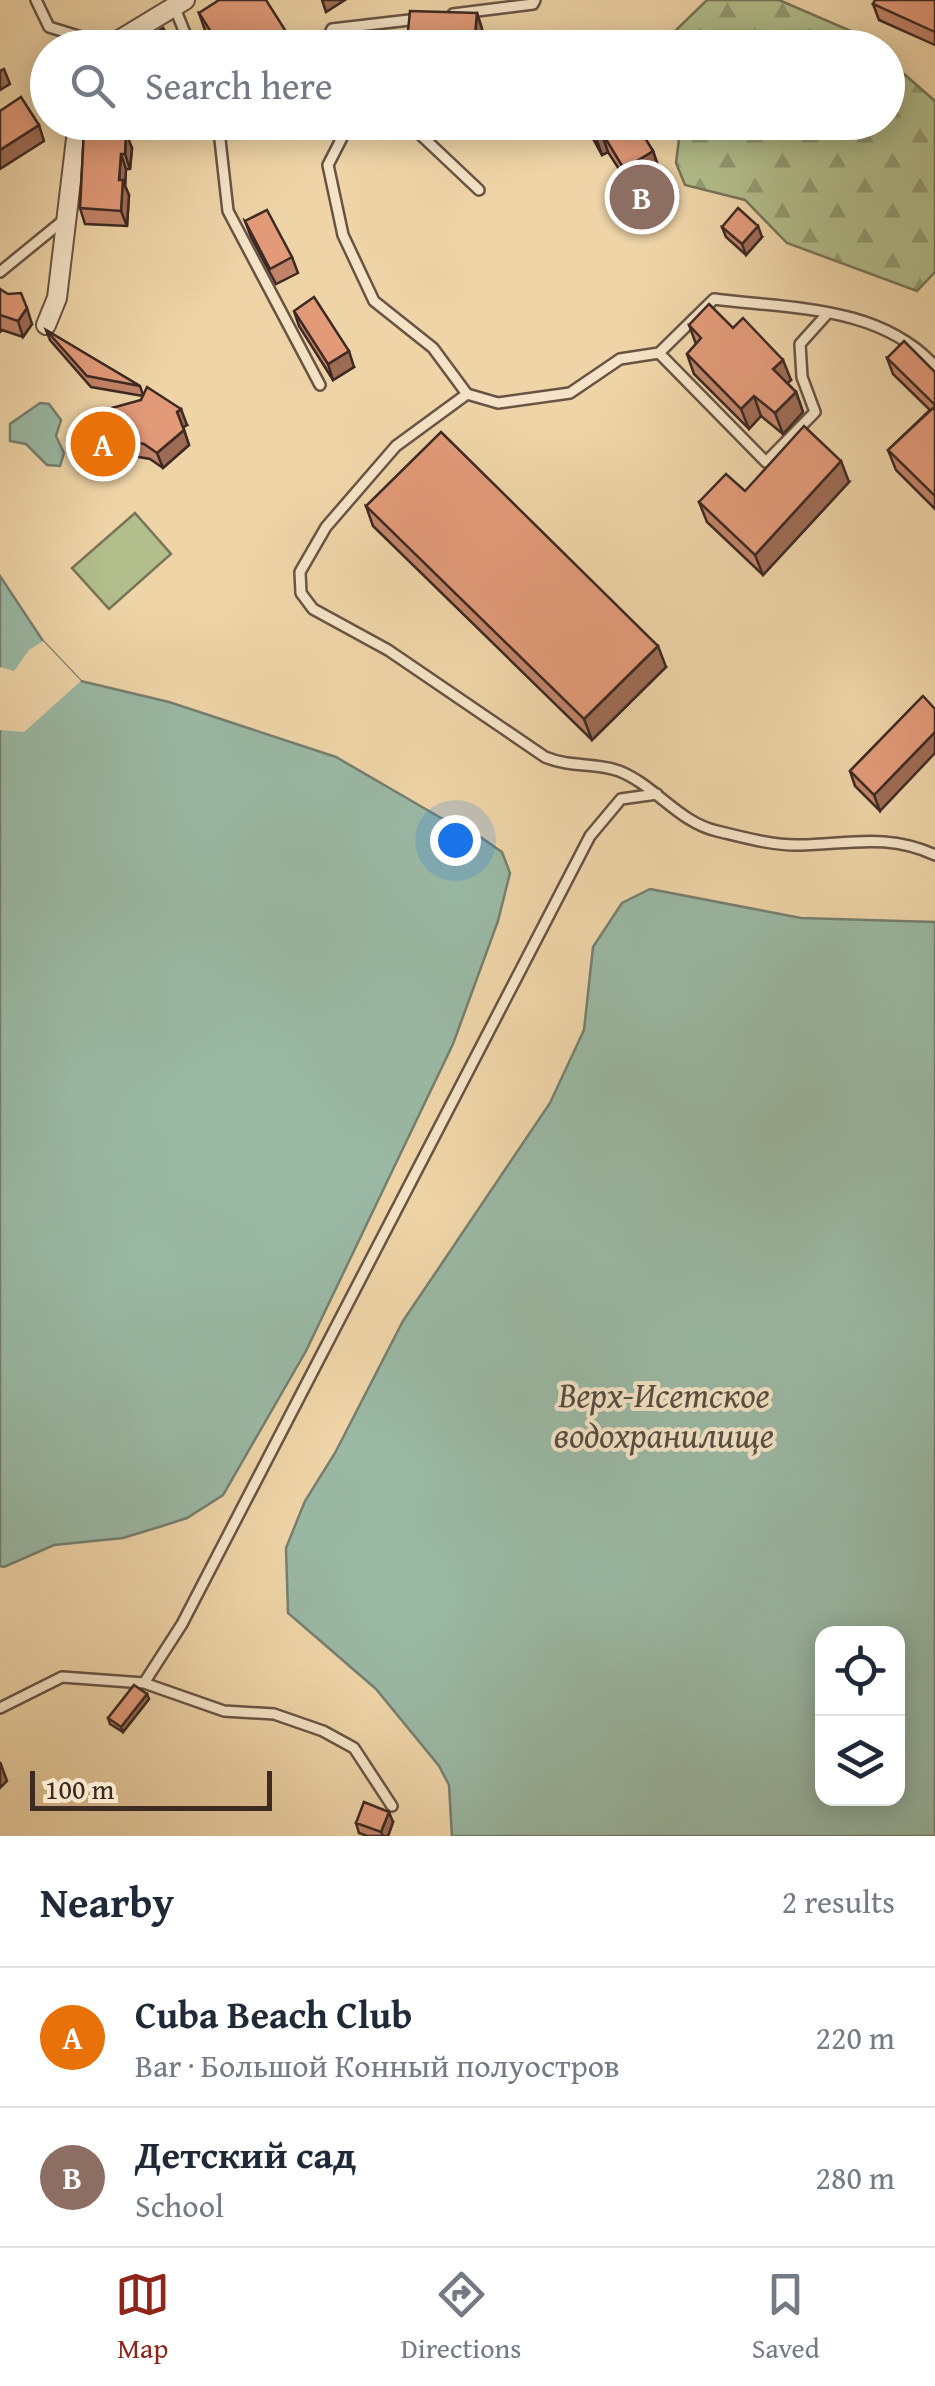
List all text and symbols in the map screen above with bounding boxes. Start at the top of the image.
search box [30,30,905,140]
text: Search here [145,57,333,113]
icon: search [65,58,120,113]
pin: B [610,160,674,234]
pin: A [70,406,136,482]
your location [430,815,481,866]
water label: Верх-Исетское водохранилище [554,1369,774,1460]
map controls [815,1626,905,1806]
button: locate [815,1626,905,1716]
button: layers [815,1716,905,1806]
scale bar [30,1766,272,1810]
text: 100 m [45,1768,114,1809]
text: Nearby [40,1871,174,1932]
text: 2 results [782,1878,895,1925]
text: Cuba Beach Club [135,1986,412,2042]
text: A [62,2014,83,2061]
text: 220 m [816,2014,895,2061]
text: Bar · Большой Конный полуостров [135,2042,620,2089]
text: Детский сад [135,2126,356,2182]
text: B [63,2154,82,2201]
text: 280 m [816,2154,895,2201]
text: School [135,2182,224,2229]
tab: Map [115,2267,170,2368]
tab: Directions [401,2267,521,2368]
tab: Saved [752,2267,820,2368]

